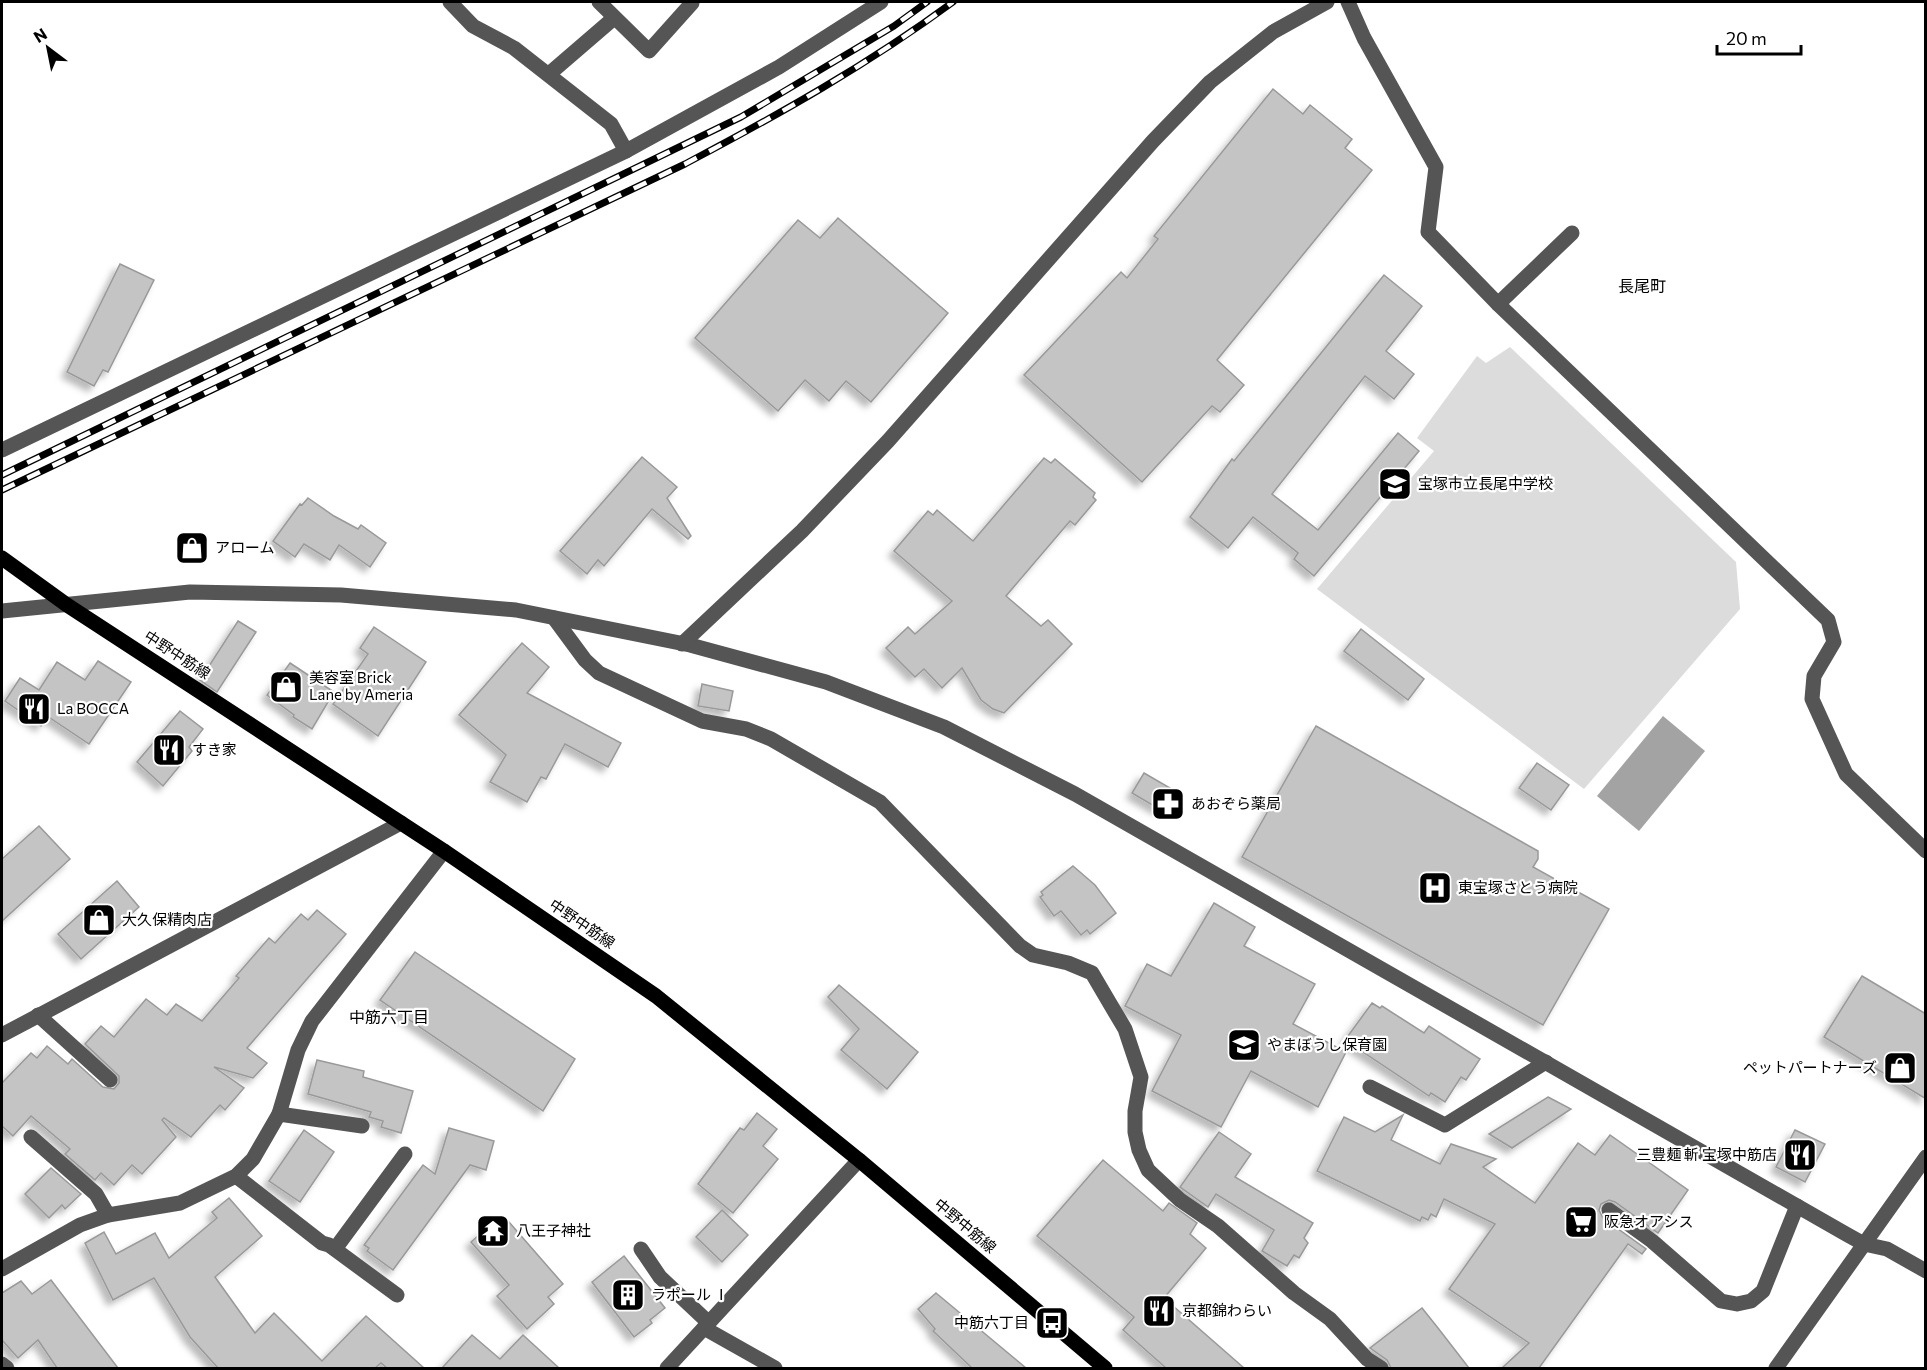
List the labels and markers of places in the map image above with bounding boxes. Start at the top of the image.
school or university icon: 宝塚市立長尾中学校 [1377,466,1413,502]
place label: 宝塚市立長尾中学校 [1418,474,1553,492]
shop icon: アローム [174,530,210,566]
place label: アローム [215,538,275,556]
place label: 美容室 Brick Lane by Ameria [309,668,413,703]
shop icon: 美容室 Brick Lane by Ameria [268,669,304,705]
restaurant icon: La BOCCA [16,691,52,727]
place label: La BOCCA [57,699,129,717]
restaurant icon: すき家 [151,732,187,768]
place label: すき家 [192,740,237,758]
pharmacy icon: あおぞら薬局 [1150,786,1186,822]
place label: あおぞら薬局 [1191,794,1281,812]
hospital icon: 東宝塚さとう病院 [1417,870,1453,906]
place label: 東宝塚さとう病院 [1458,878,1578,896]
shop icon: 大久保精肉店 [81,902,117,938]
place label: 大久保精肉店 [122,910,212,928]
school or university icon: やまぼうし保育園 [1226,1027,1262,1063]
place label: やまぼうし保育園 [1267,1035,1387,1053]
shop icon: ペットパートナーズ [1882,1050,1918,1086]
place label: ペットパートナーズ [1743,1058,1877,1076]
restaurant icon: 三豊麺 斬 宝塚中筋店 [1782,1137,1818,1173]
place label: 三豊麺 斬 宝塚中筋店 [1636,1145,1777,1163]
supermarket icon: 阪急オアシス [1563,1204,1599,1240]
place label: 阪急オアシス [1604,1212,1693,1230]
temple icon: 八王子神社 [475,1213,511,1249]
place label: 八王子神社 [516,1221,591,1239]
building icon: ラポール Ⅰ [610,1277,646,1313]
place label: ラポール Ⅰ [651,1285,729,1303]
restaurant icon: 京都錦わらい [1141,1293,1177,1329]
place label: 京都錦わらい [1182,1301,1272,1319]
bus stop icon: 中筋六丁目 [1034,1305,1070,1341]
place label: 中筋六丁目 [954,1313,1029,1331]

